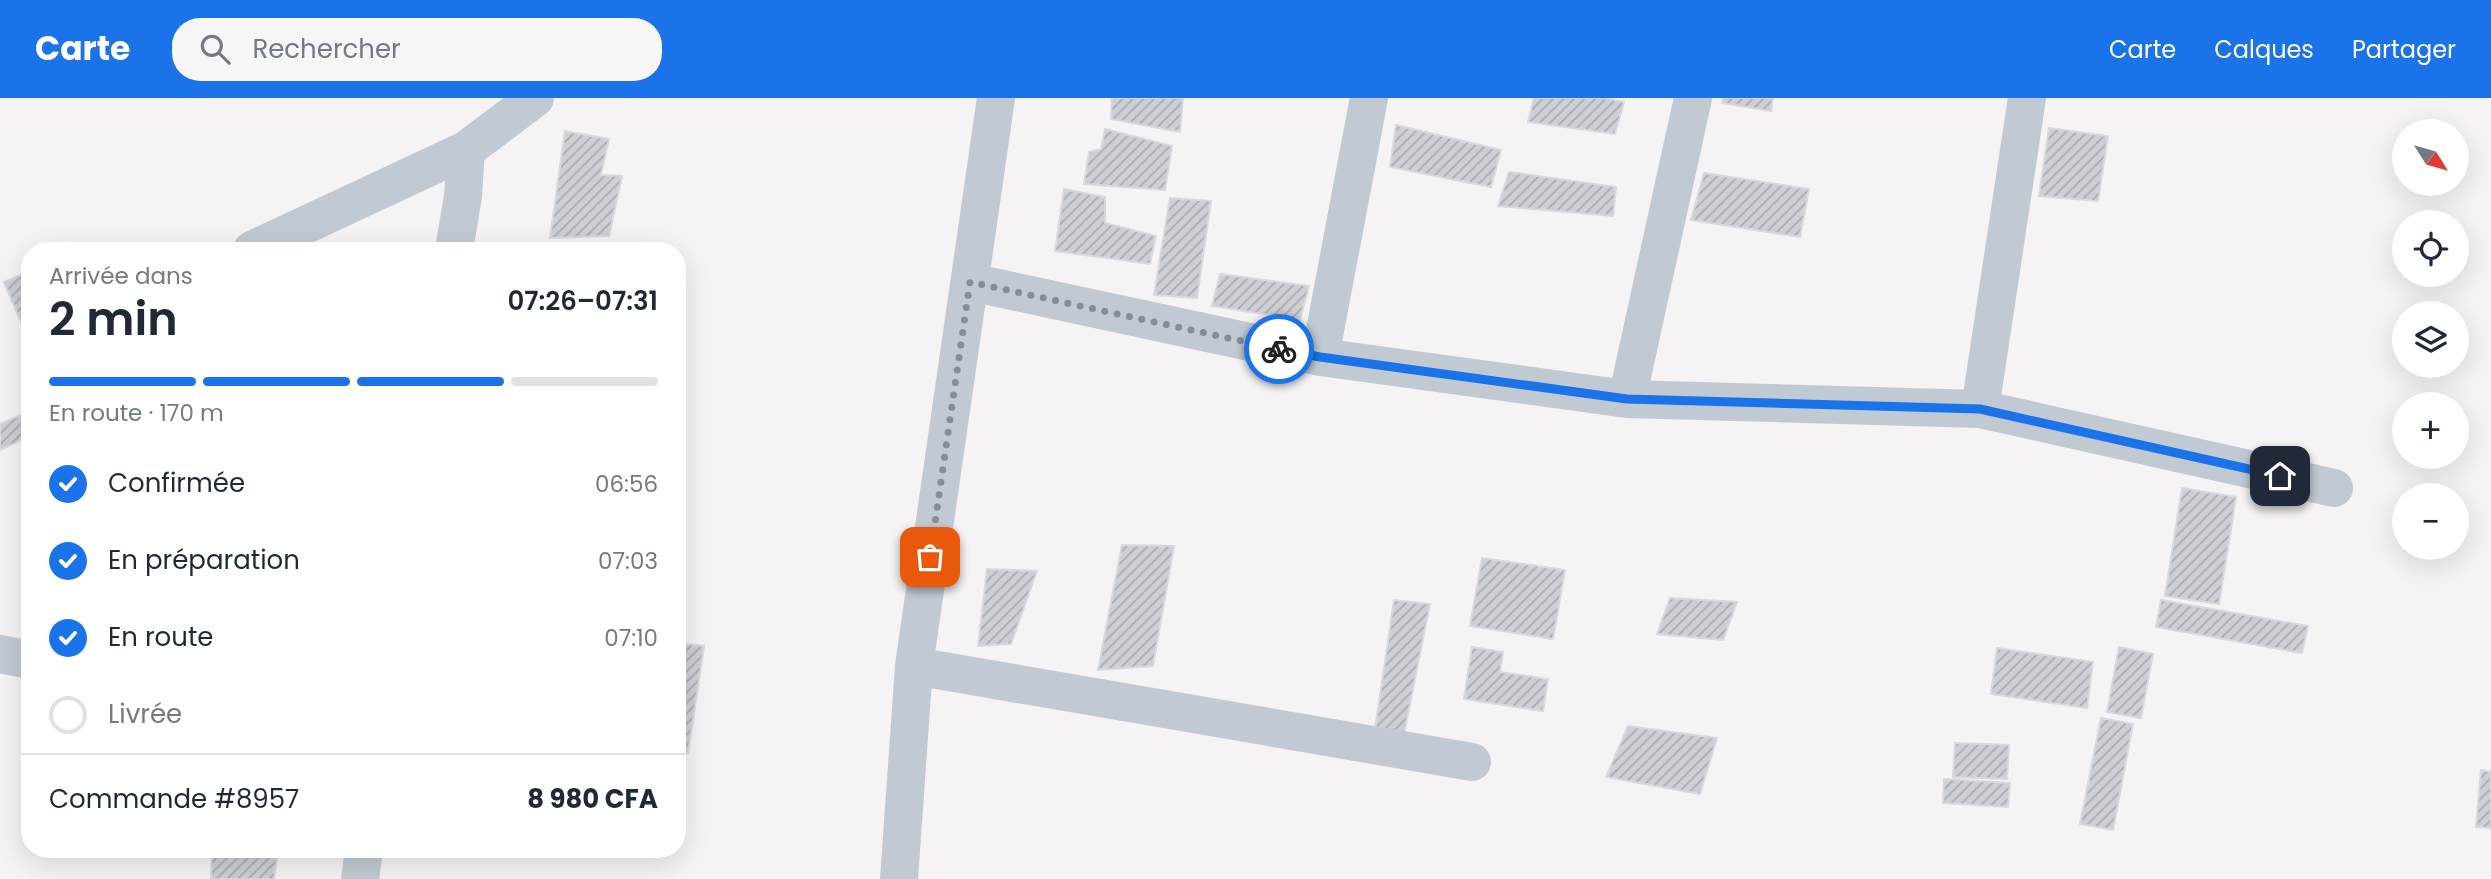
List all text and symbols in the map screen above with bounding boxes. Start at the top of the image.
search box [172,18,662,81]
text: Carte [35,25,130,72]
icon: search [196,30,234,68]
text: Rechercher [252,31,401,67]
text: Carte [2109,33,2176,66]
text: Calques [2214,33,2314,66]
text: Partager [2352,33,2456,66]
north arrow [2392,119,2469,196]
map controls [2392,119,2469,560]
button: locate [2392,210,2469,287]
text: Arrivée dans [49,260,193,292]
text: 07:26–07:31 [507,283,658,319]
text: 2 min [49,287,178,351]
button: layers [2392,301,2469,378]
courier [1244,314,1314,384]
icon: bike [1260,330,1298,368]
button: + [2392,392,2469,469]
text: En route · 170 m [49,397,224,429]
pin [2250,446,2310,506]
icon: home [2261,457,2299,495]
icon: check [49,465,87,503]
text: Confirmée [108,465,245,501]
text: 06:56 [595,468,658,500]
button: − [2392,483,2469,560]
pin [900,527,960,587]
icon: bag [911,538,949,576]
icon: check [49,542,87,580]
text: En préparation [108,542,300,578]
text: 07:03 [598,545,658,577]
icon: check [49,619,87,657]
text: En route [108,619,213,655]
text: 07:10 [604,622,658,654]
text: Livrée [108,696,182,732]
text: Commande #8957 [49,781,299,817]
text: 8 980 CFA [527,781,658,817]

